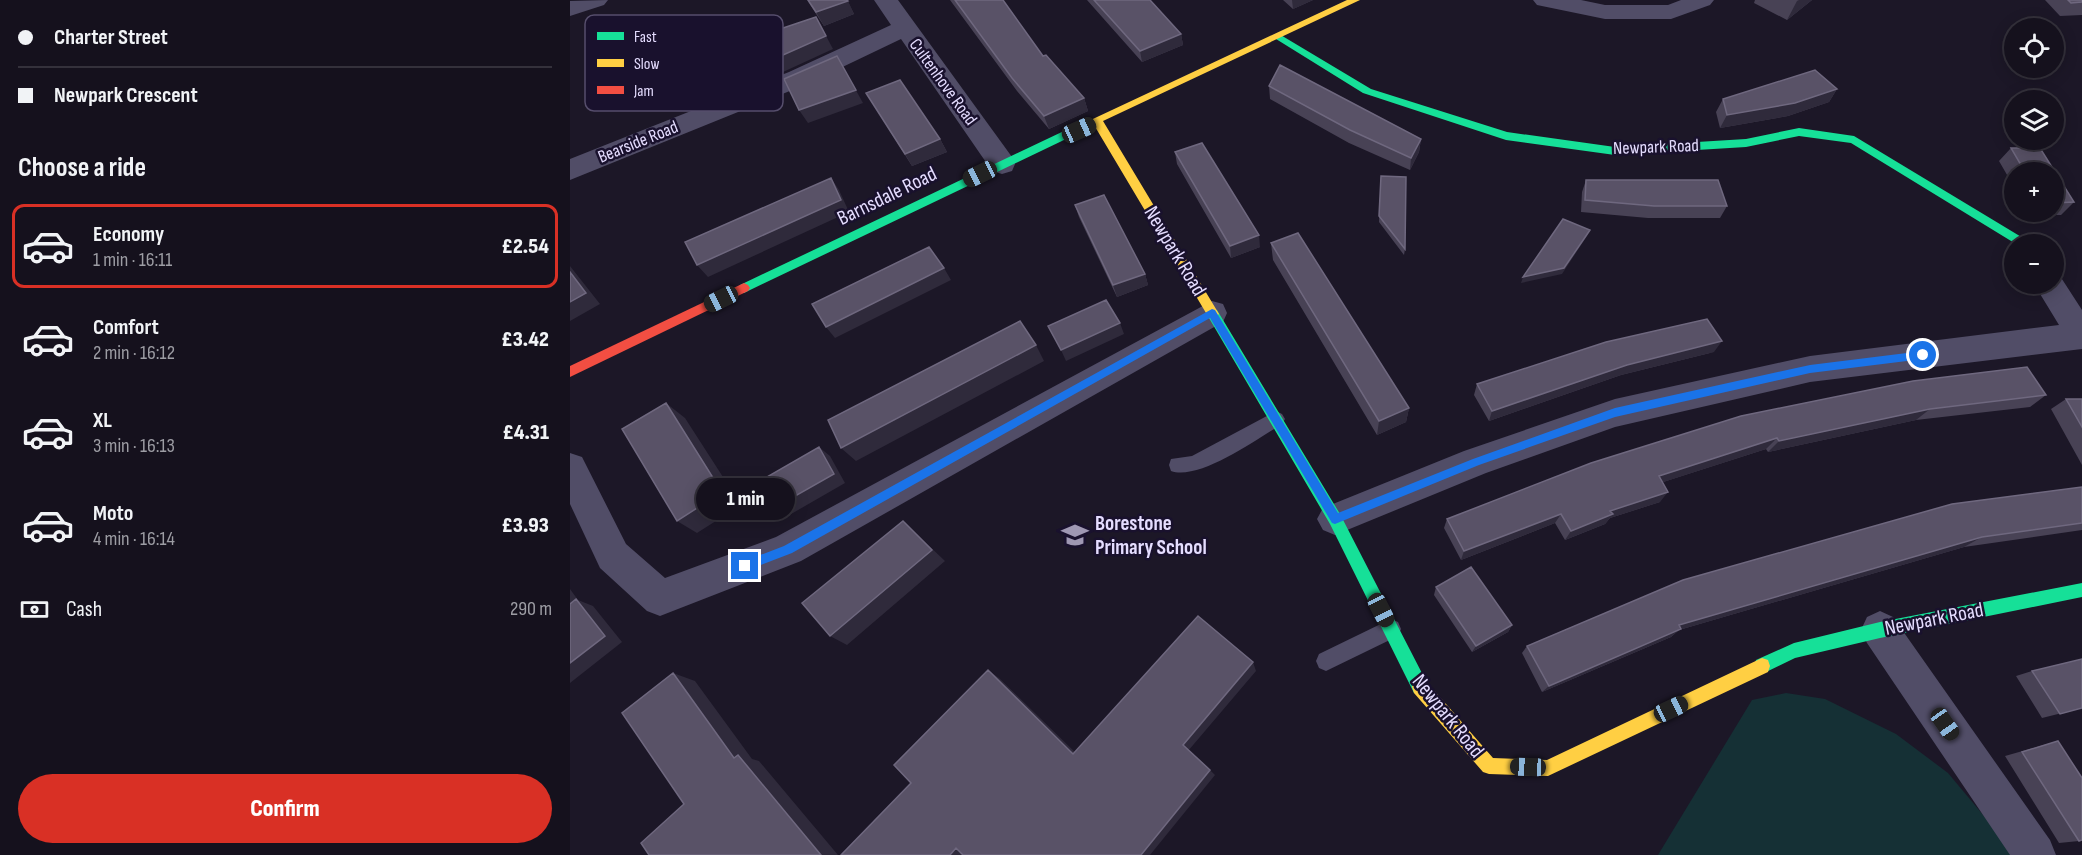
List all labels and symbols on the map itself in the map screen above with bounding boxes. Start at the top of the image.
legend [585,15,783,111]
text: Fast [634,28,657,47]
street label: Cultenhove Road [905,35,981,129]
text: Slow [634,55,659,74]
text: Jam [633,82,654,101]
car [1059,114,1099,146]
street label: Bearside Road [595,116,681,168]
street label: Newpark Road [1613,135,1699,159]
car [960,158,1000,190]
street label: Barnsdale Road [833,161,941,231]
street label: Newpark Road [1139,202,1211,300]
car [701,283,741,315]
route start [1909,341,1936,368]
callout: 1 min [696,479,795,521]
place label: Borestone Primary School [1095,511,1207,560]
school or university icon: Borestone Primary School [1060,520,1090,550]
route end [731,552,758,579]
car [1365,590,1397,630]
street label: Newpark Road [1883,597,1985,641]
street label: Newpark Road [1407,669,1489,763]
car [1651,693,1691,725]
car [1927,704,1963,744]
car [1510,757,1546,777]

